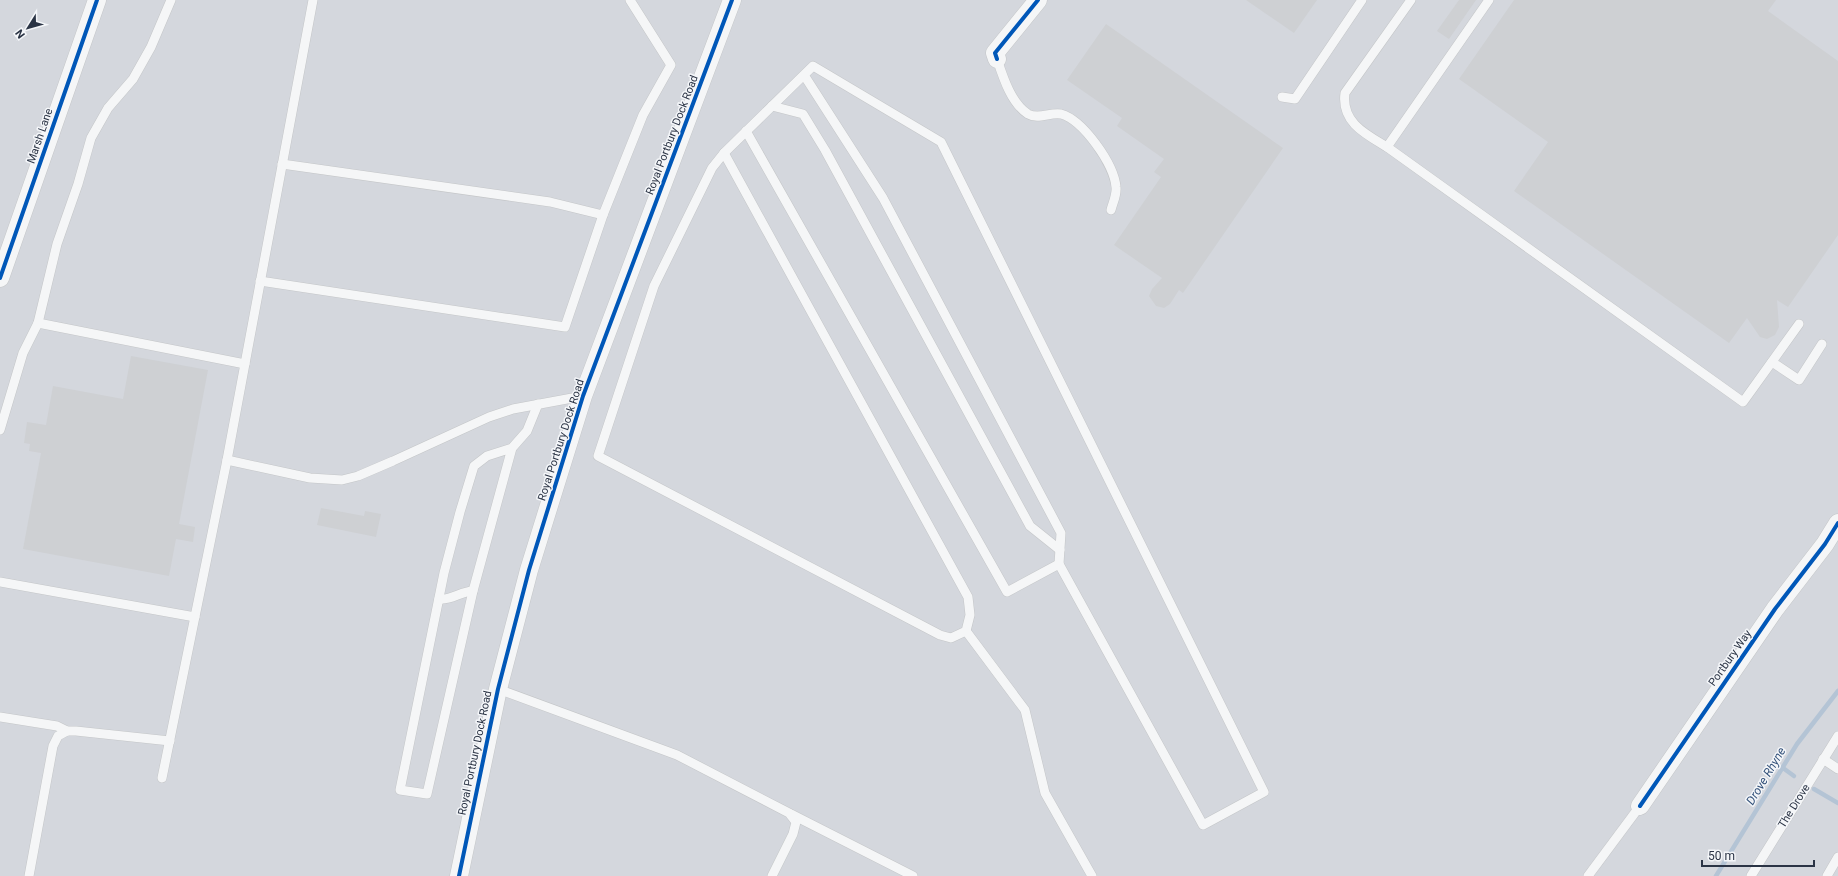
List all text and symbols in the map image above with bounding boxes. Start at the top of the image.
north arrow [8,8,48,48]
text: N [13,27,28,41]
street label: Royal Portbury Dock Road [643,73,701,197]
street label: Marsh Lane [24,107,56,165]
street label: Royal Portbury Dock Road [535,378,587,502]
street label: Portbury Way [1706,627,1755,689]
street label: Royal Portbury Dock Road [455,690,495,816]
water label: Drove Rhyne [1743,745,1789,807]
street label: The Drove [1775,782,1813,830]
scale bar [1702,842,1814,868]
text: 50 m [1708,849,1735,863]

